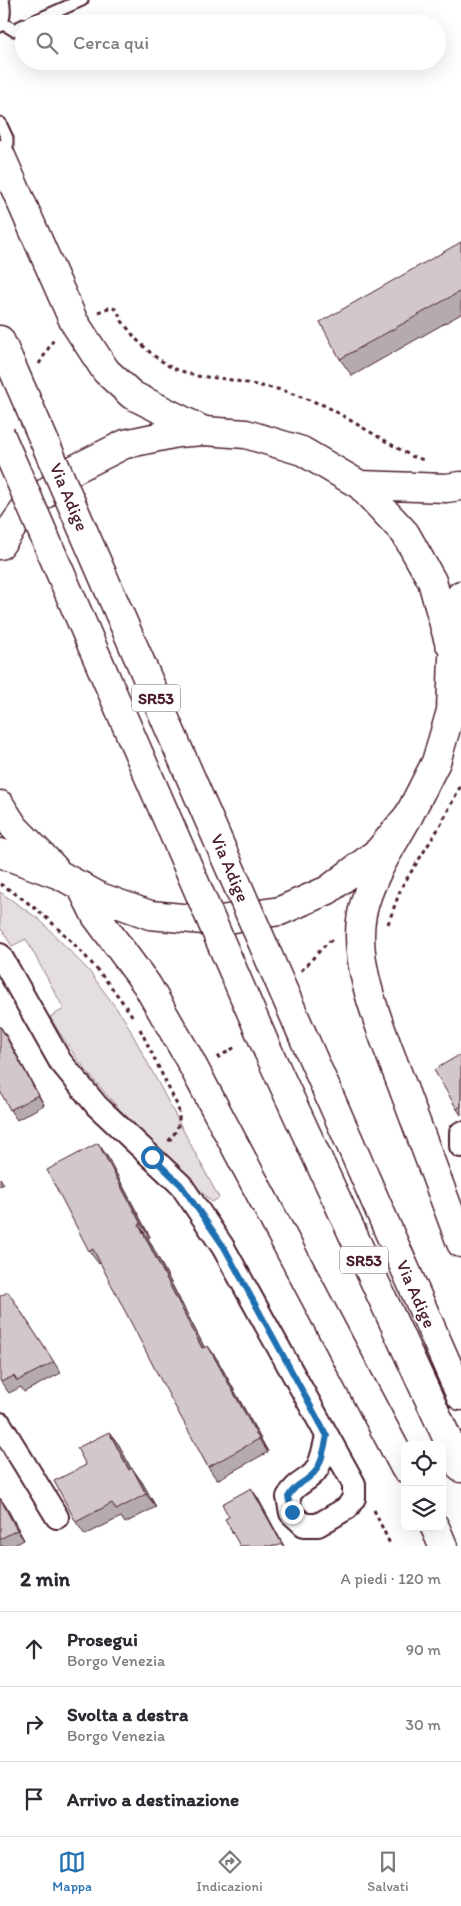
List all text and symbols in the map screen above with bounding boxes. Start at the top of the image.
search box [15,15,446,70]
icon: search [33,29,61,57]
text: Cerca qui [73,31,149,54]
street label: Via Adige [45,460,93,534]
road number: SR53 [132,684,180,711]
street label: Via Adige [206,831,254,905]
route start [141,1146,164,1169]
road number: SR53 [340,1246,388,1274]
street label: Via Adige [391,1257,441,1331]
map controls [401,1441,446,1531]
button: locate [401,1441,446,1486]
button: layers [401,1486,446,1531]
route end [281,1501,304,1524]
text: 2 min [20,1566,70,1591]
text: A piedi · 120 m [341,1569,441,1588]
text: Prosegui [67,1628,138,1651]
icon: ahead [20,1635,48,1663]
text: 90 m [406,1640,441,1659]
text: Borgo Venezia [67,1651,165,1670]
text: Svolta a destra [67,1703,188,1726]
icon: right [20,1710,48,1738]
text: 30 m [405,1715,441,1734]
text: Borgo Venezia [67,1726,165,1745]
icon: arrive [20,1785,48,1813]
text: Arrivo a destinazione [67,1788,239,1811]
tab: Mappa [52,1848,92,1895]
tab: Indicazioni [197,1848,263,1895]
tab: Salvati [367,1848,409,1895]

